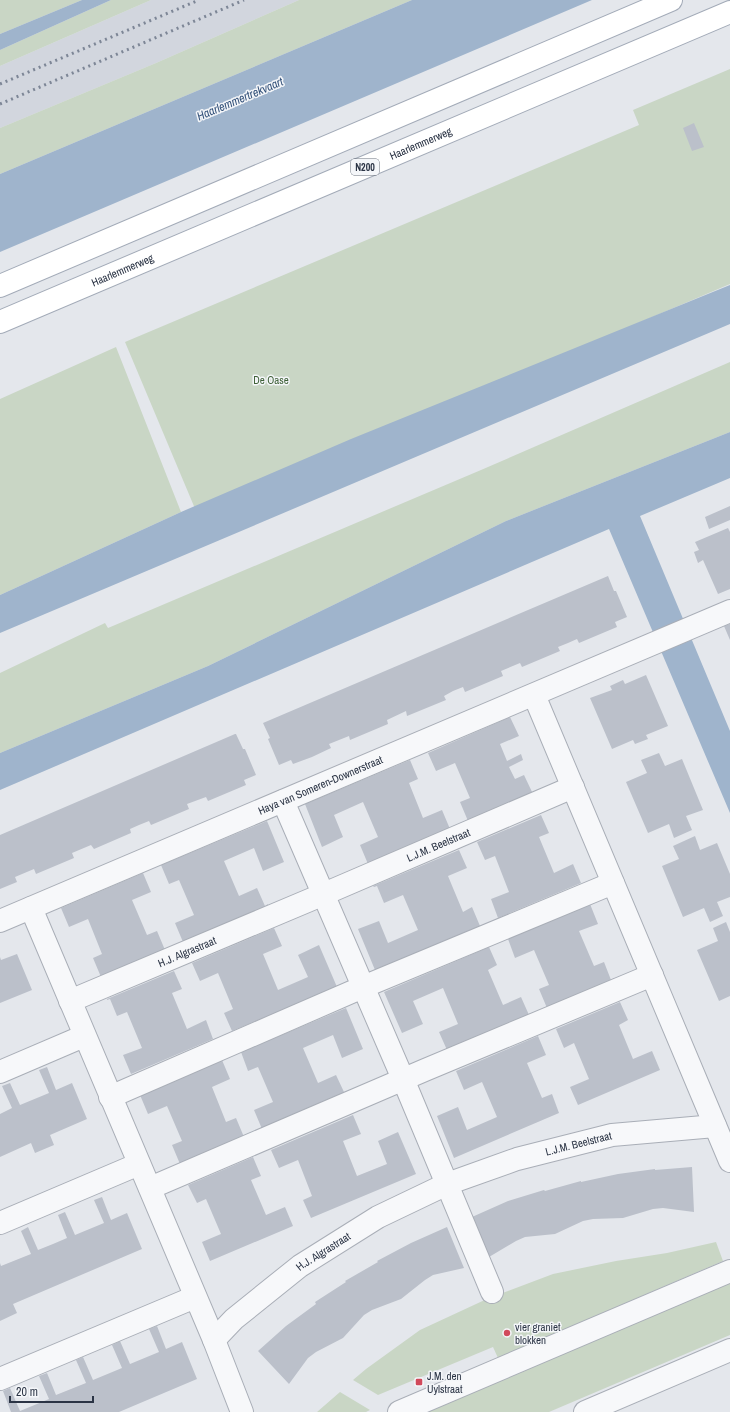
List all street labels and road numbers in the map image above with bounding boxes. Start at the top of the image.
street label: Haarlemmerweg [387,124,454,163]
road number: N200 [351,159,379,175]
street label: Haarlemmerweg [89,251,156,289]
street label: Haya van Someren-Downerstraat [256,752,385,818]
street label: L.J.M. Beelstraat [404,825,473,865]
street label: H.J. Algrastraat [156,933,219,970]
street label: L.J.M. Beelstraat [544,1128,614,1159]
street label: H.J. Algrastraat [293,1229,353,1274]

